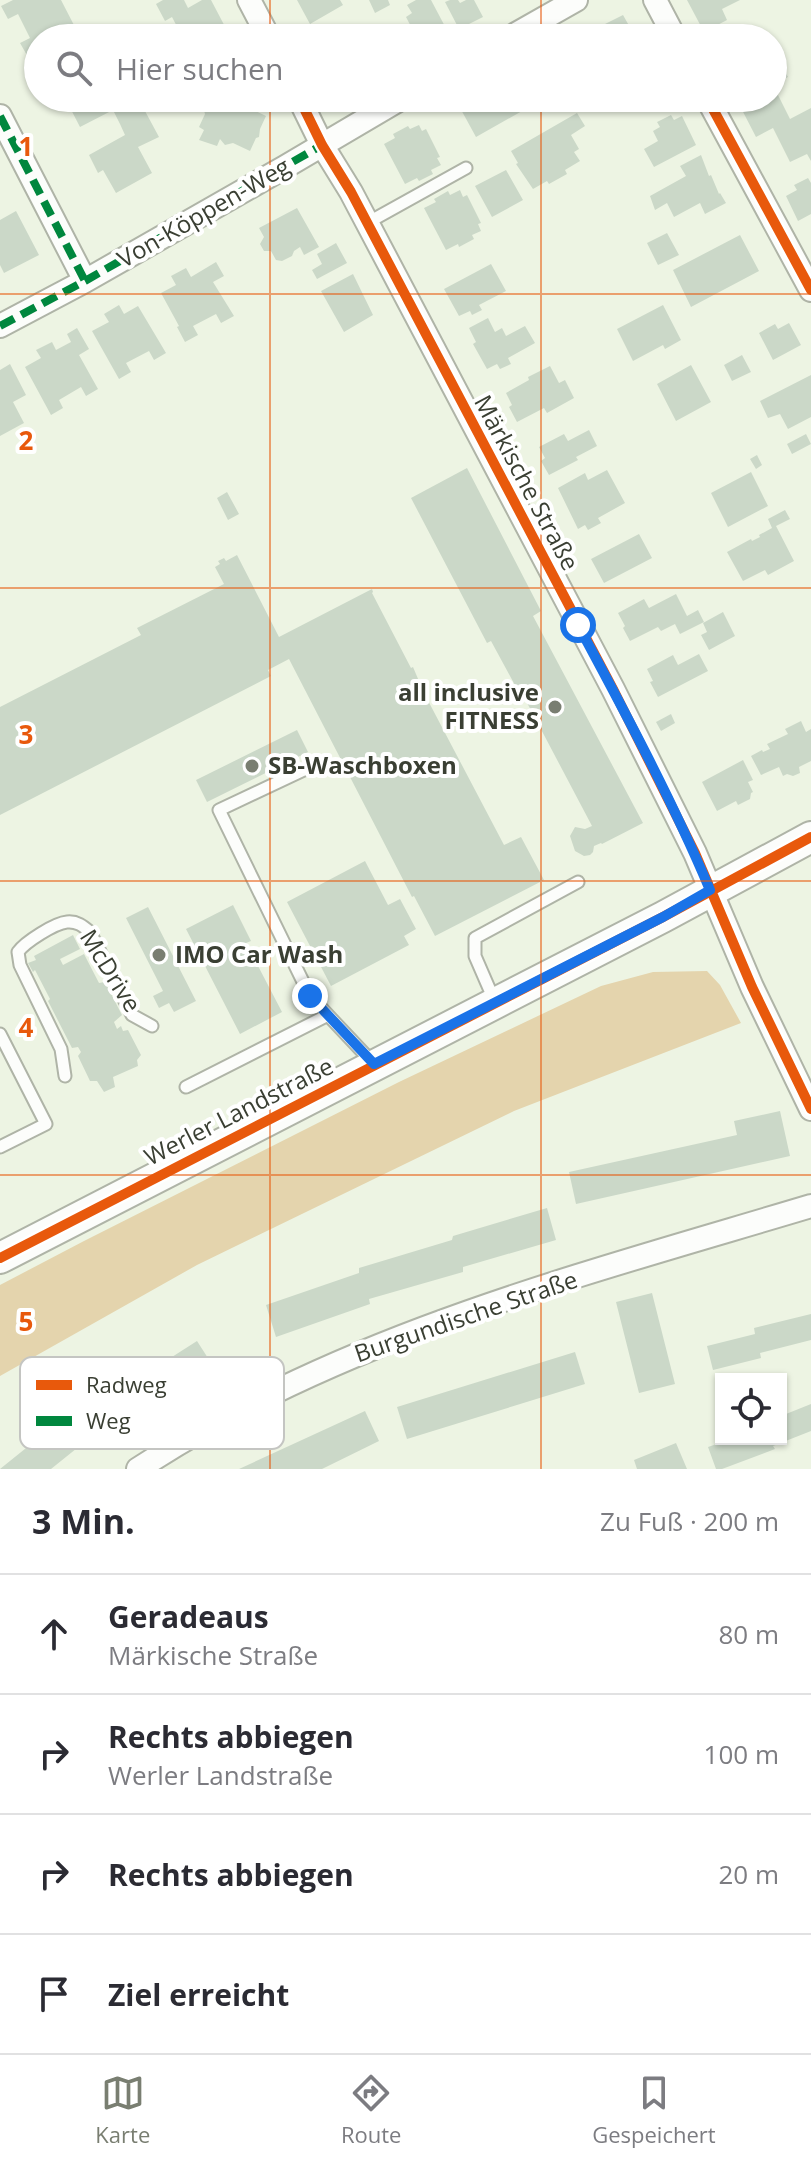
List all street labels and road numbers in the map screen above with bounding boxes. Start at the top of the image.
street label: Von-Köppen-Weg [111,149,296,275]
street label: Märkische Straße [467,389,587,576]
street label: McDrive [73,923,150,1018]
street label: Werler Landstraße [138,1049,338,1173]
street label: Burgundische Straße [350,1262,581,1369]

